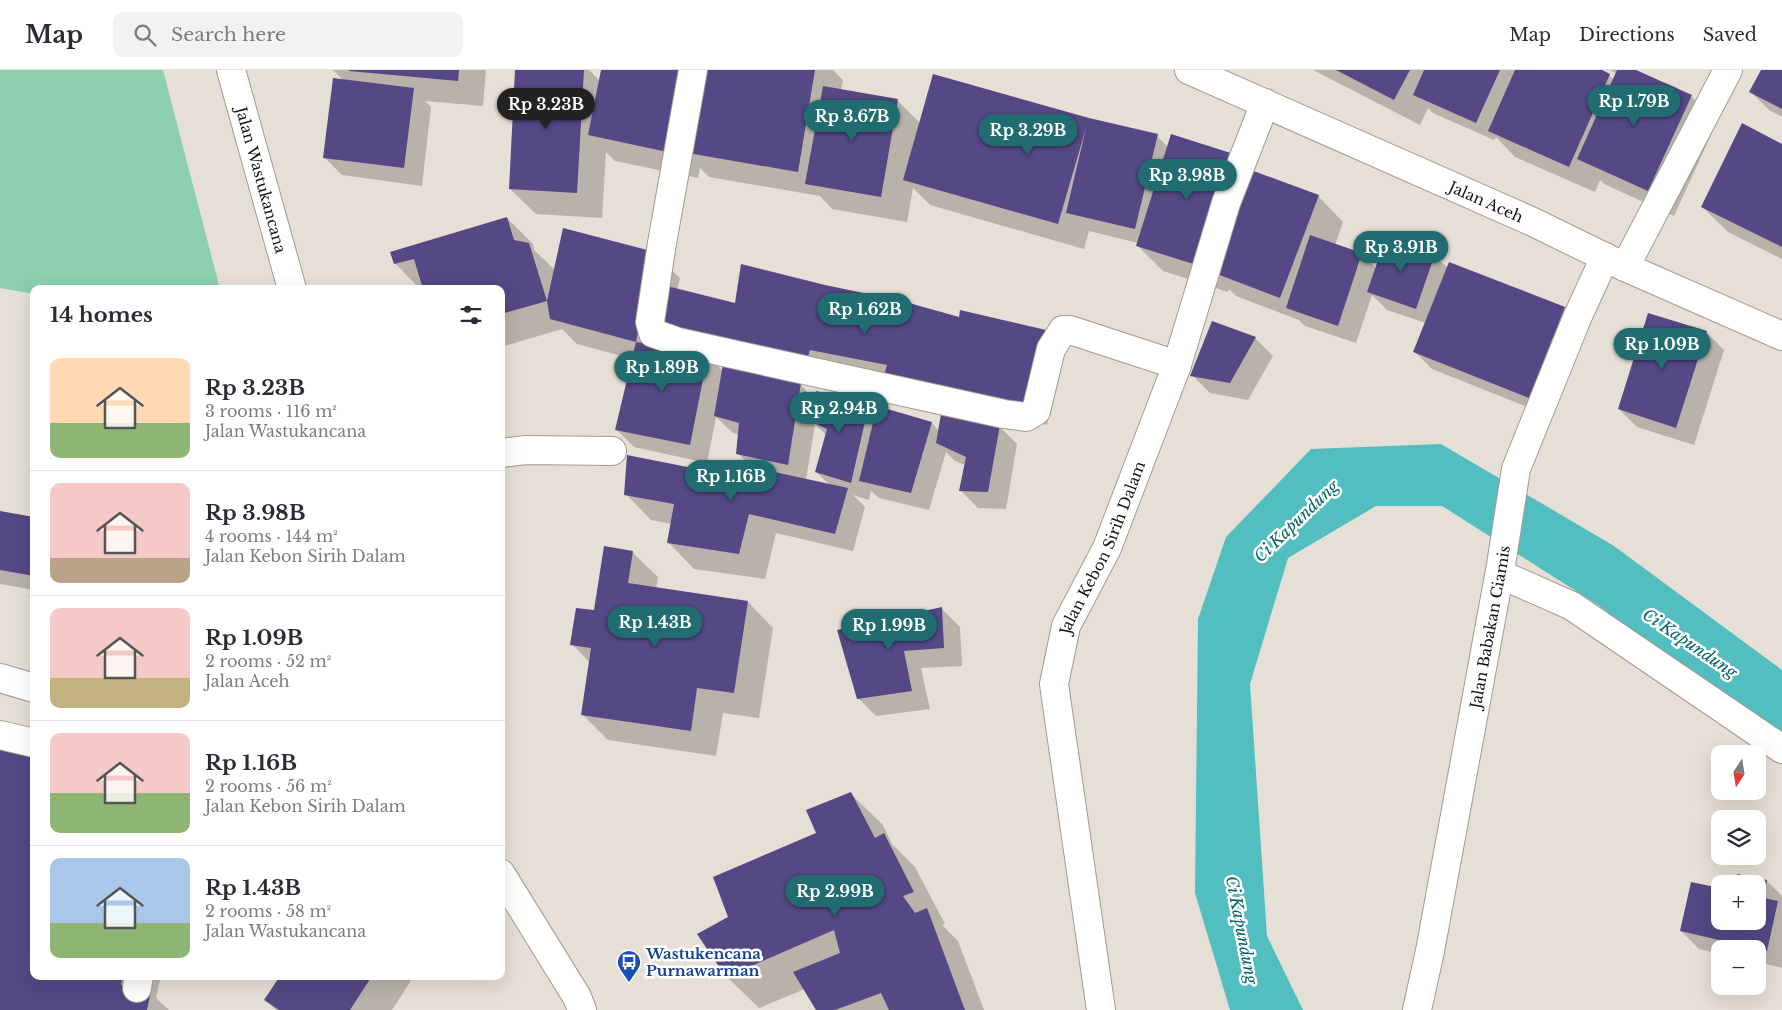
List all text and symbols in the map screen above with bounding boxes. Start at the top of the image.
search box [113,12,463,57]
text: Map [25,20,83,49]
icon: search [131,21,159,49]
text: Search here [171,23,286,46]
text: Map [1509,24,1551,46]
text: Directions [1579,24,1675,46]
text: Saved [1703,24,1757,46]
pin: Rp 1.79B [1582,85,1686,127]
pin: Rp 3.23B [494,88,598,130]
text: Rp 1.79B [1598,91,1670,111]
text: Rp 3.23B [508,94,584,114]
pin: Rp 3.67B [800,100,904,142]
street label: Jalan Wastukancana [232,103,291,256]
text: Rp 3.67B [815,106,889,126]
pin: Rp 3.29B [976,114,1080,156]
text: Rp 3.29B [990,120,1066,140]
pin: Rp 3.98B [1135,158,1239,201]
text: Rp 3.98B [1149,165,1225,185]
street label: Jalan Aceh [1444,176,1526,226]
pin: Rp 3.91B [1349,230,1453,273]
text: Rp 3.91B [1364,237,1438,257]
pin: Rp 1.62B [813,292,917,335]
text: Rp 1.62B [828,299,902,319]
icon: filters [457,301,485,329]
text: 14 homes [50,302,153,328]
pin: Rp 1.09B [1610,328,1714,370]
text: Rp 1.09B [1625,334,1699,354]
pin: Rp 1.89B [610,350,714,393]
text: Rp 1.89B [625,357,699,377]
text: Rp 3.23B [205,375,305,401]
icon: home [90,378,150,438]
pin: Rp 2.94B [787,392,891,434]
text: Rp 2.94B [800,398,878,418]
text: 3 rooms · 116 m² [205,401,337,421]
text: Jalan Wastukancana [205,421,366,441]
street label: Jalan Kebon Sirih Dalam [1055,458,1149,638]
pin: Rp 1.16B [679,460,783,502]
text: Rp 1.16B [696,466,766,486]
water label: Ci Kapundung [1250,475,1343,566]
text: Rp 3.98B [205,500,305,526]
icon: home [90,503,150,563]
text: 4 rooms · 144 m² [205,526,338,546]
street label: Jalan Babakan Ciamis [1465,544,1513,712]
text: Jalan Kebon Sirih Dalam [205,546,406,566]
water label: Ci Kapundung [1639,604,1742,683]
pin: Rp 1.43B [603,606,707,648]
pin: Rp 1.99B [837,608,941,651]
text: Rp 1.43B [618,612,692,632]
text: Rp 1.99B [852,615,926,635]
text: Rp 1.09B [205,625,303,651]
icon: home [90,628,150,688]
text: 2 rooms · 52 m² [205,651,331,671]
text: Jalan Aceh [205,671,290,691]
north arrow [1711,745,1766,800]
map controls [1711,745,1766,995]
text: Rp 1.16B [205,750,297,776]
icon: home [90,753,150,813]
text: 2 rooms · 56 m² [205,776,332,796]
text: Jalan Kebon Sirih Dalam [205,796,406,816]
button: layers [1711,810,1766,865]
pin: Rp 2.99B [783,874,887,917]
water label: Ci Kapundung [1222,874,1262,987]
text: Rp 1.43B [205,875,301,901]
button: + [1711,875,1766,930]
icon: home [90,878,150,938]
text: Rp 2.99B [796,881,874,901]
text: 2 rooms · 58 m² [205,901,331,921]
text: Jalan Wastukancana [205,921,366,941]
button: − [1711,940,1766,995]
place label: Wastukencana Purnawarman [645,944,761,980]
bus stop icon: Wastukencana Purnawarman [616,949,642,983]

